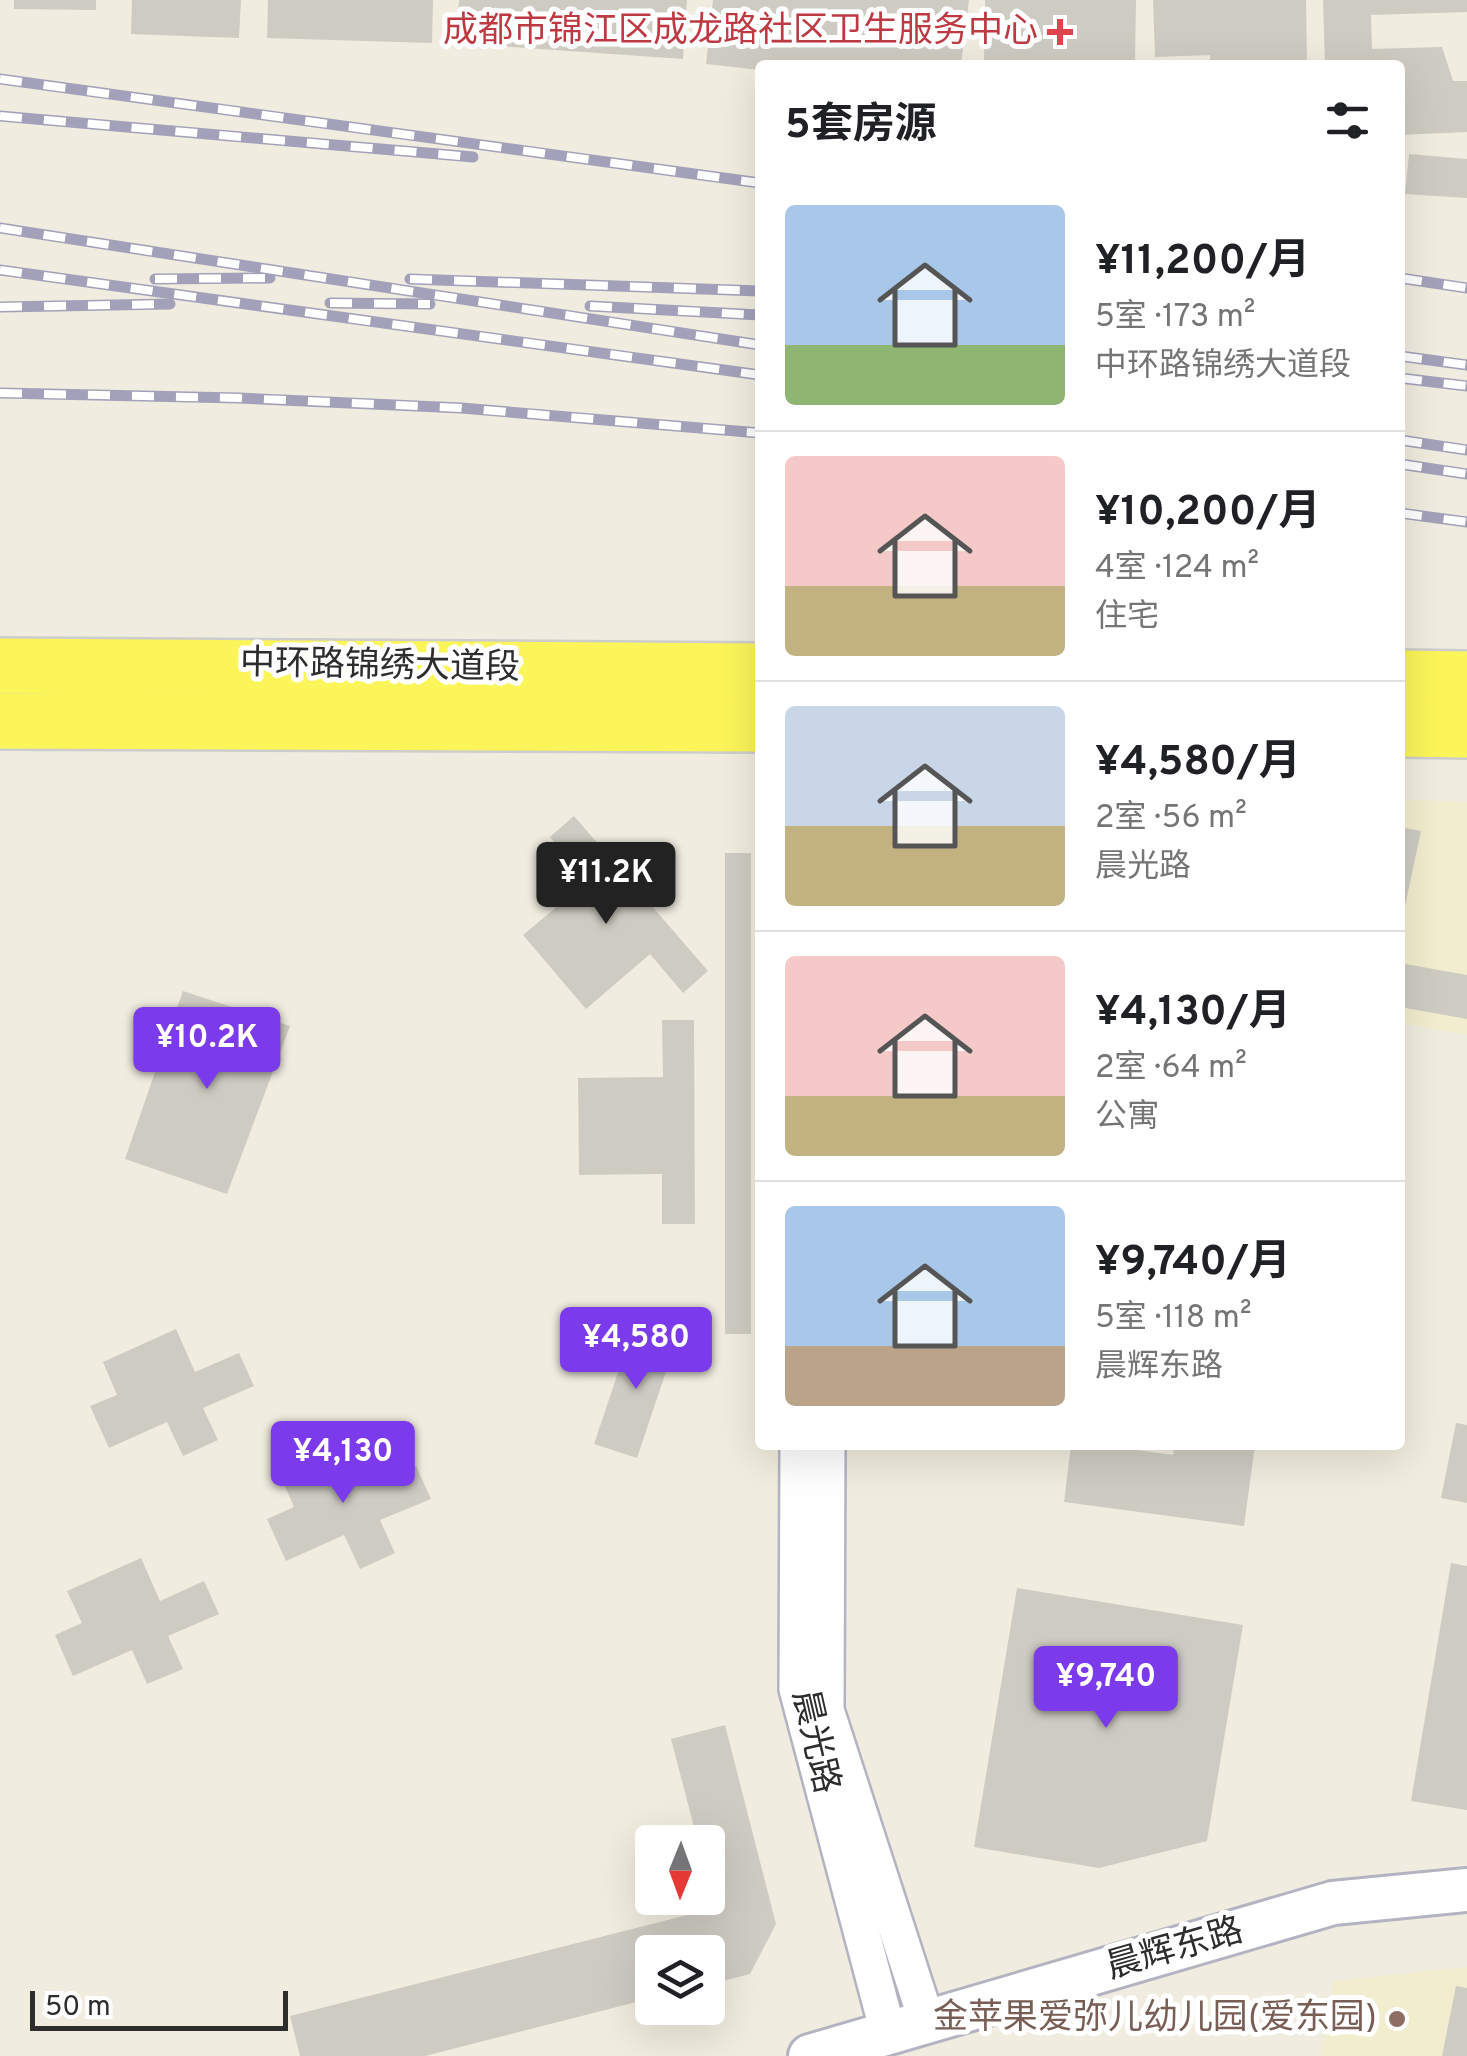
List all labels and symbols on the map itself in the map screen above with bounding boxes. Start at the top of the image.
place label: 成都市锦江区成龙路社区卫生服务中心 [443,10,1038,54]
marker: 成都市锦江区成龙路社区卫生服务中心 [1047,19,1073,45]
street label: 中环路锦绣大道段 [240,643,520,691]
pin: ¥11.2K [525,842,687,927]
pin: ¥10.2K [126,1007,288,1092]
pin: ¥4,580 [555,1307,717,1392]
pin: ¥4,130 [262,1421,424,1506]
pin: ¥9,740 [1025,1646,1187,1731]
street label: 晨光路 [781,1686,847,1798]
north arrow [635,1825,725,1915]
street label: 晨辉东路 [1102,1910,1248,1990]
scale bar [30,1986,288,2030]
place label: 金苹果爱弥儿幼儿园(爱东园) [933,1997,1377,2041]
marker: 金苹果爱弥儿幼儿园(爱东园) [1386,2008,1408,2030]

